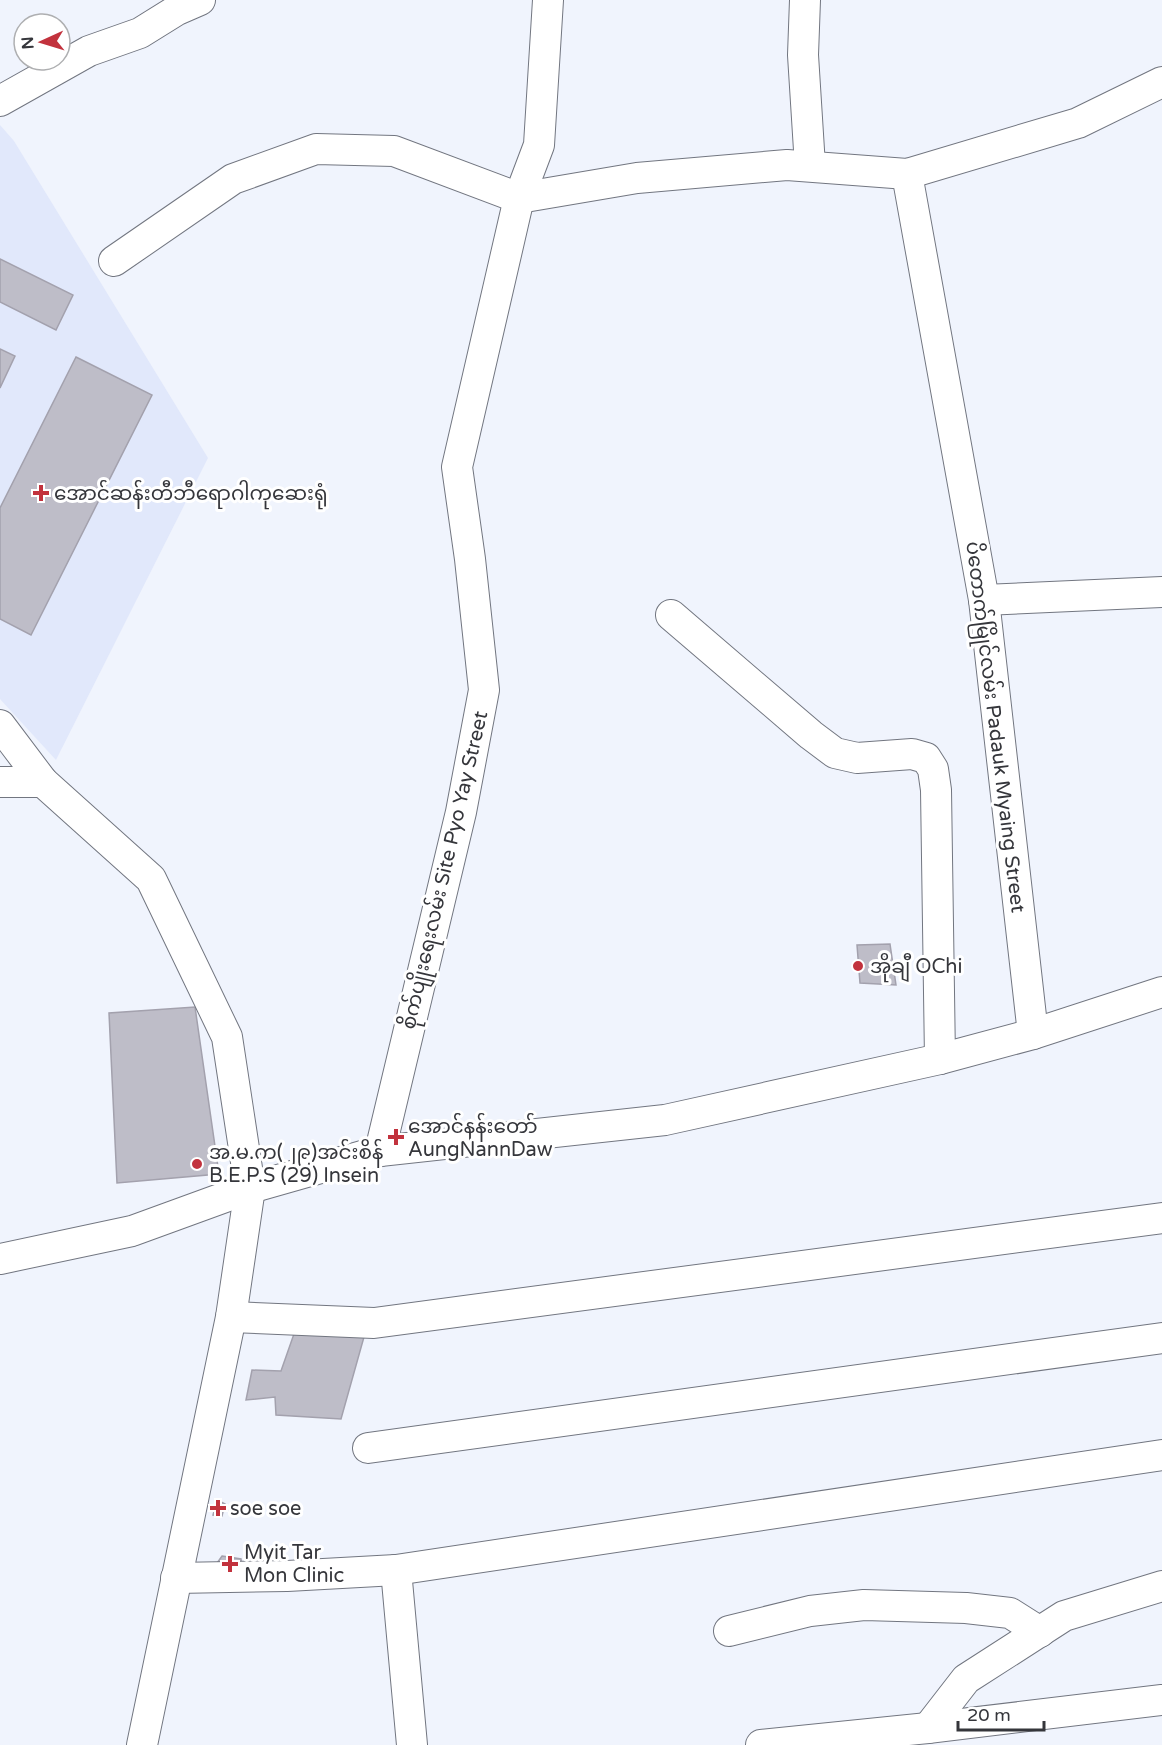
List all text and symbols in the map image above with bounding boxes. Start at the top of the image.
north arrow [12,12,72,72]
text: N [18,36,38,50]
place label: အောင်ဆန်းတီဘီရောဂါကုဆေးရုံ [54,479,327,510]
marker: အောင်ဆန်းတီဘီရောဂါကုဆေးရုံ [32,484,50,502]
street label: ပိတောက်မြိုင်လမ်း Padauk Myaing Street [957,540,1033,915]
street label: စိုက်ပျိုးရေးလမ်း Site Pyo Yay Street [394,708,497,1033]
place label: အိုချီ OChi [870,952,963,983]
marker: အိုချီ OChi [851,959,865,973]
place label: အောင်နန်းတော် AungNannDaw [408,1112,553,1162]
marker: အောင်နန်းတော် AungNannDaw [389,1130,403,1144]
place label: အ.မ.က(၂၉)အင်းစိန် B.E.P.S (29) Insein [209,1138,383,1188]
marker: အ.မ.က(၂၉)အင်းစိန် B.E.P.S (29) Insein [190,1157,204,1171]
place label: soe soe [230,1497,301,1521]
marker: soe soe [211,1501,225,1515]
place label: Myit Tar Mon Clinic [244,1541,344,1588]
marker: Myit Tar Mon Clinic [221,1555,239,1573]
scale bar [958,1694,1044,1732]
text: 20 m [967,1704,1011,1726]

